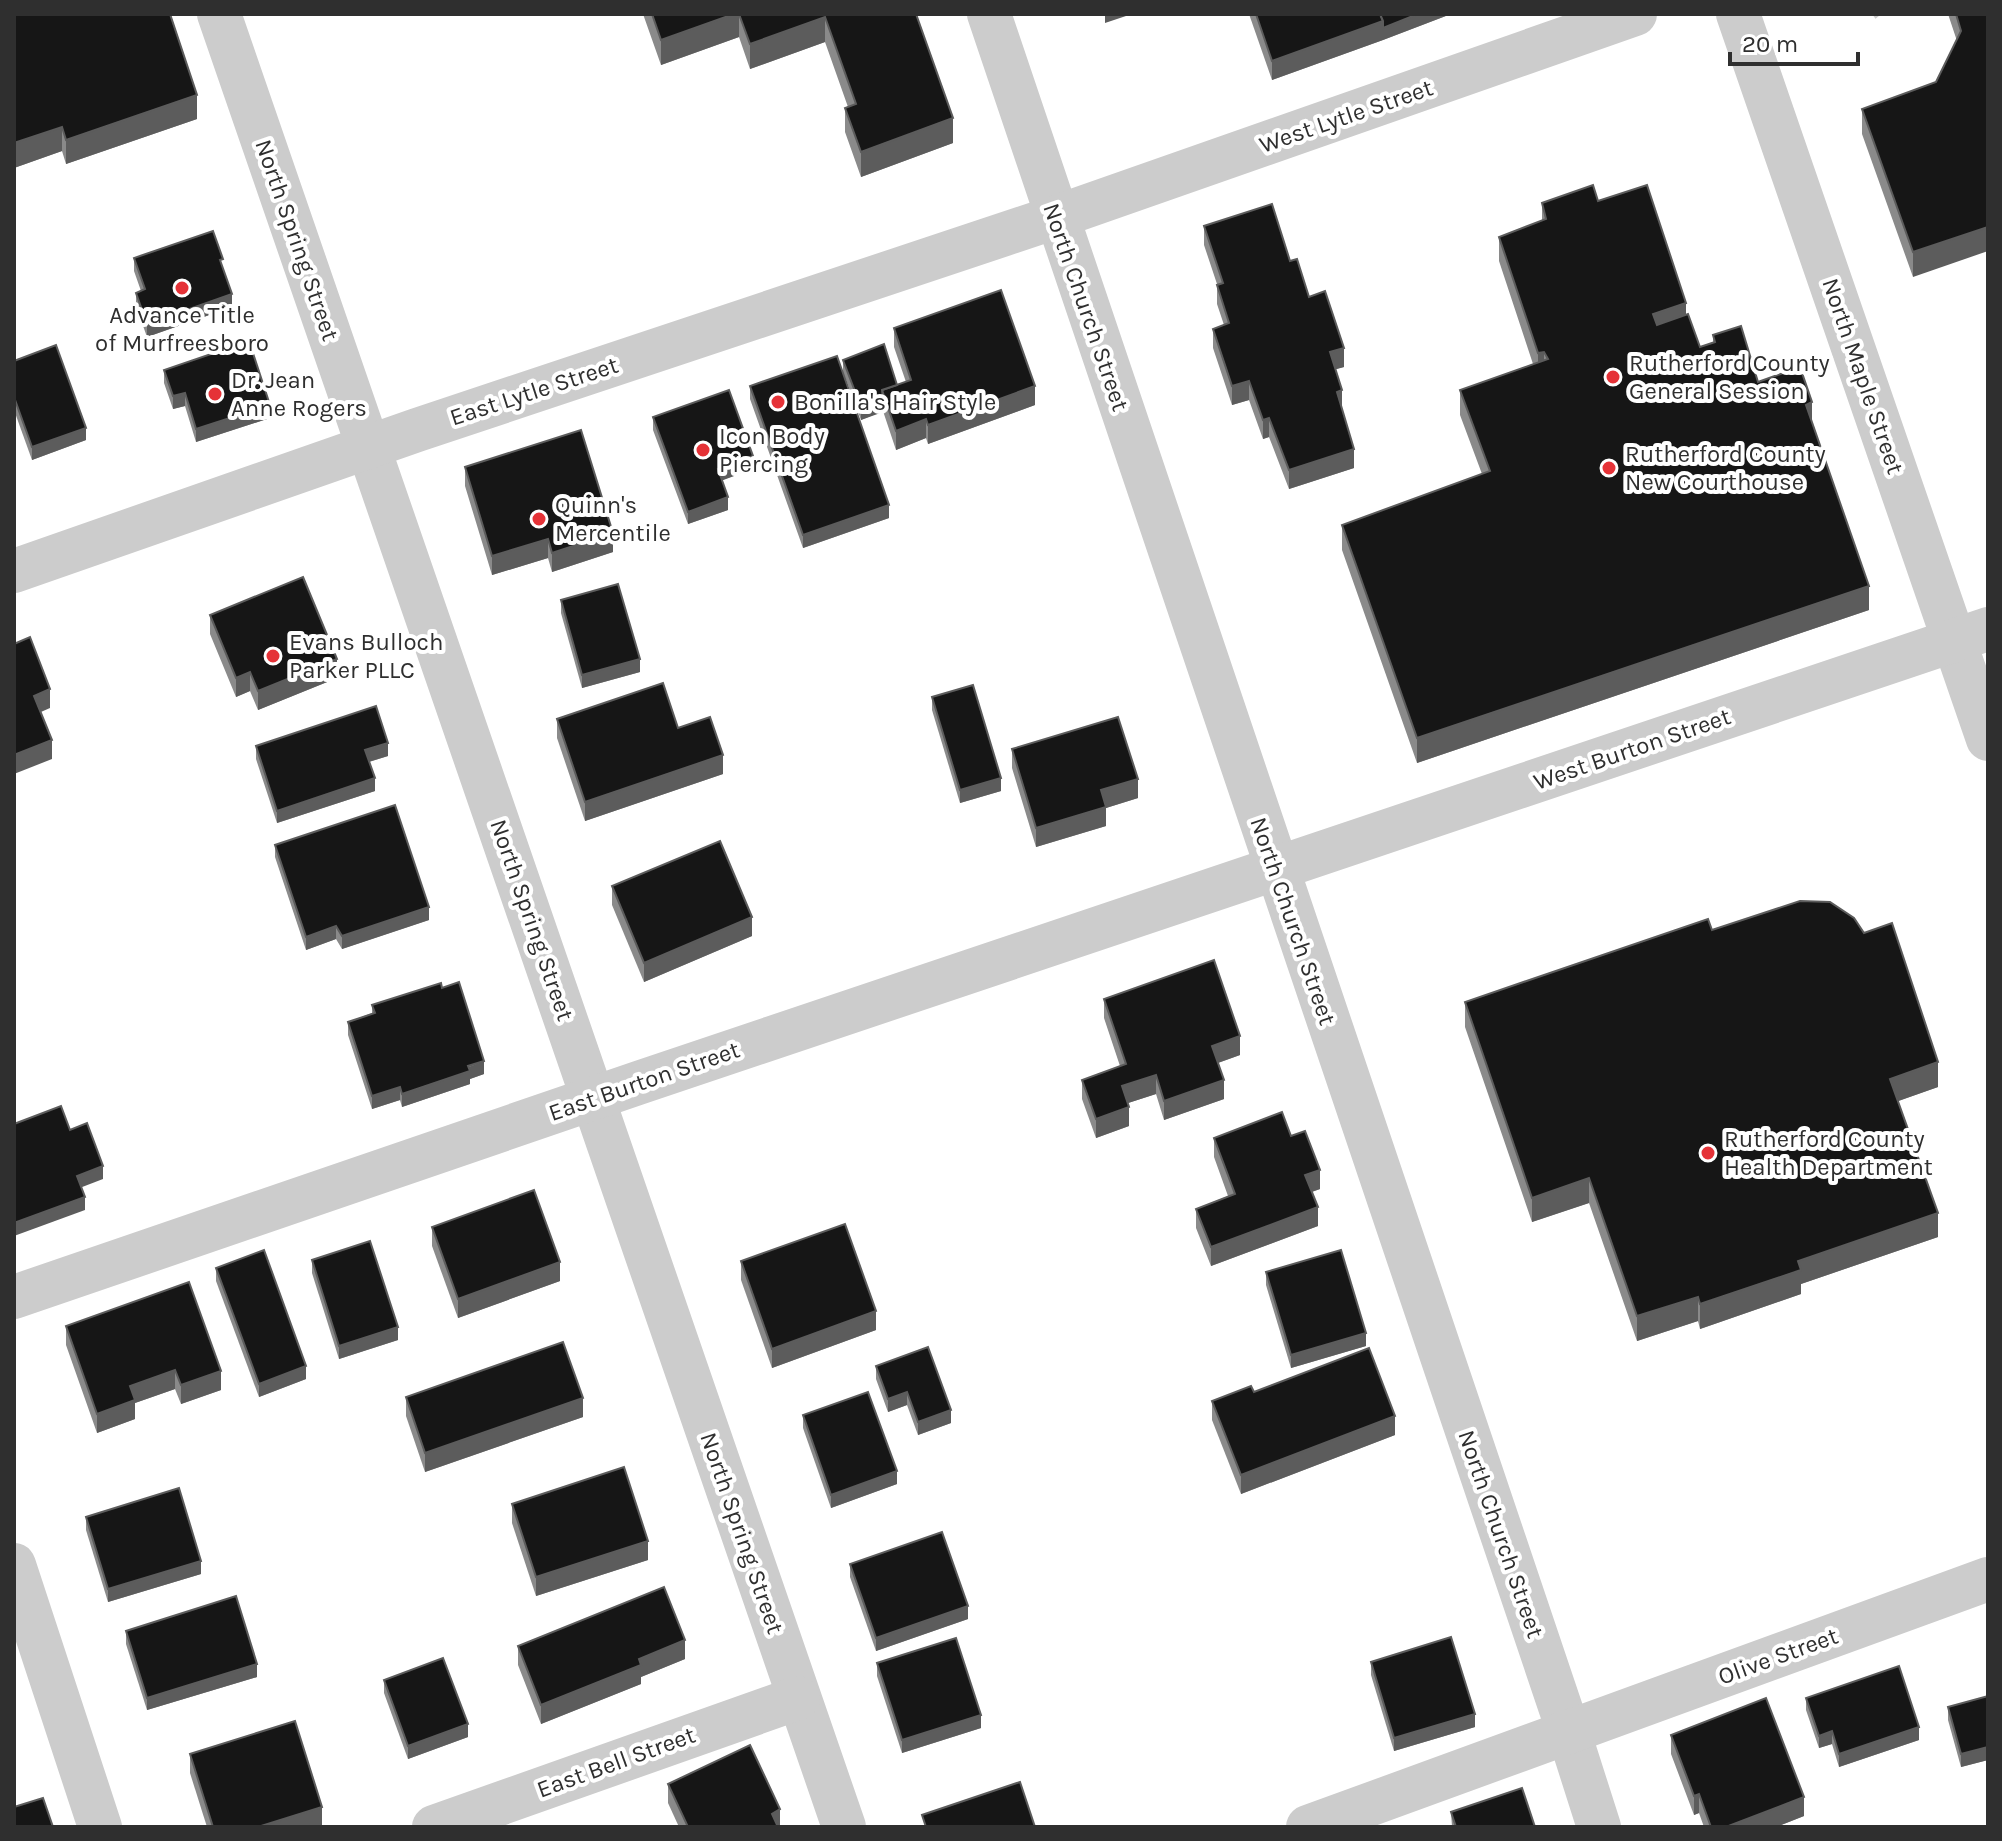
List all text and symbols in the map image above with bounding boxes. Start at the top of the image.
scale bar [1730,16,1858,66]
text: 20 m [1742,30,1798,58]
street label: West Lytle Street [1256,73,1436,159]
street label: North Spring Street [249,135,345,345]
street label: North Church Street [1037,199,1135,415]
street label: North Maple Street [1816,274,1910,478]
marker: Advance Title of Murfreesboro [173,279,191,297]
place label: Advance Title of Murfreesboro [95,301,269,357]
place label: Rutherford County General Session [1629,349,1830,405]
street label: East Lytle Street [446,351,622,431]
place label: Dr. Jean Anne Rogers [231,366,367,422]
marker: Rutherford County General Session [1604,368,1622,386]
marker: Dr. Jean Anne Rogers [206,385,224,403]
place label: Bonilla's Hair Style [794,388,996,416]
marker: Bonilla's Hair Style [769,393,787,411]
place label: Icon Body Piercing [719,422,825,478]
place label: Rutherford County New Courthouse [1625,440,1826,496]
marker: Icon Body Piercing [694,441,712,459]
marker: Rutherford County New Courthouse [1600,459,1618,477]
place label: Quinn's Mercentile [555,491,671,547]
marker: Quinn's Mercentile [530,510,548,528]
place label: Evans Bulloch Parker PLLC [289,628,443,684]
marker: Evans Bulloch Parker PLLC [264,647,282,665]
street label: West Burton Street [1530,702,1734,796]
street label: North Church Street [1244,813,1342,1029]
street label: North Spring Street [484,815,580,1025]
street label: East Burton Street [545,1035,743,1127]
place label: Rutherford County Health Department [1724,1125,1933,1181]
marker: Rutherford County Health Department [1699,1144,1717,1162]
street label: North Church Street [1452,1426,1550,1642]
street label: North Spring Street [694,1428,790,1638]
street label: Olive Street [1714,1621,1842,1691]
street label: East Bell Street [533,1720,699,1804]

